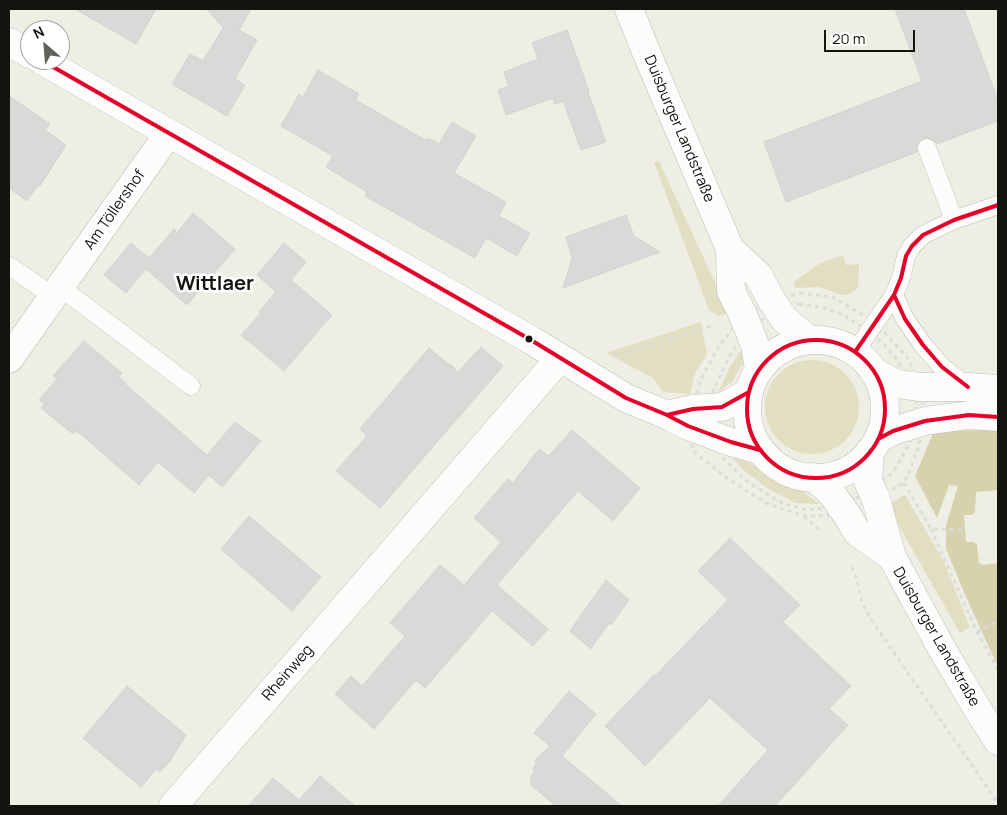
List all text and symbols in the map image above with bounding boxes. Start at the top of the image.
north arrow [20,20,70,70]
scale bar [827,20,918,52]
text: N [30,21,47,43]
text: 20 m [832,28,865,49]
street label: Duisburger Landstraße [640,53,718,205]
street label: Am Töllershof [81,166,149,254]
district label: Wittlaer [176,272,254,296]
unlabelled marker [524,334,534,344]
street label: Duisburger Landstraße [889,564,983,710]
street label: Rheinweg [259,641,317,705]

